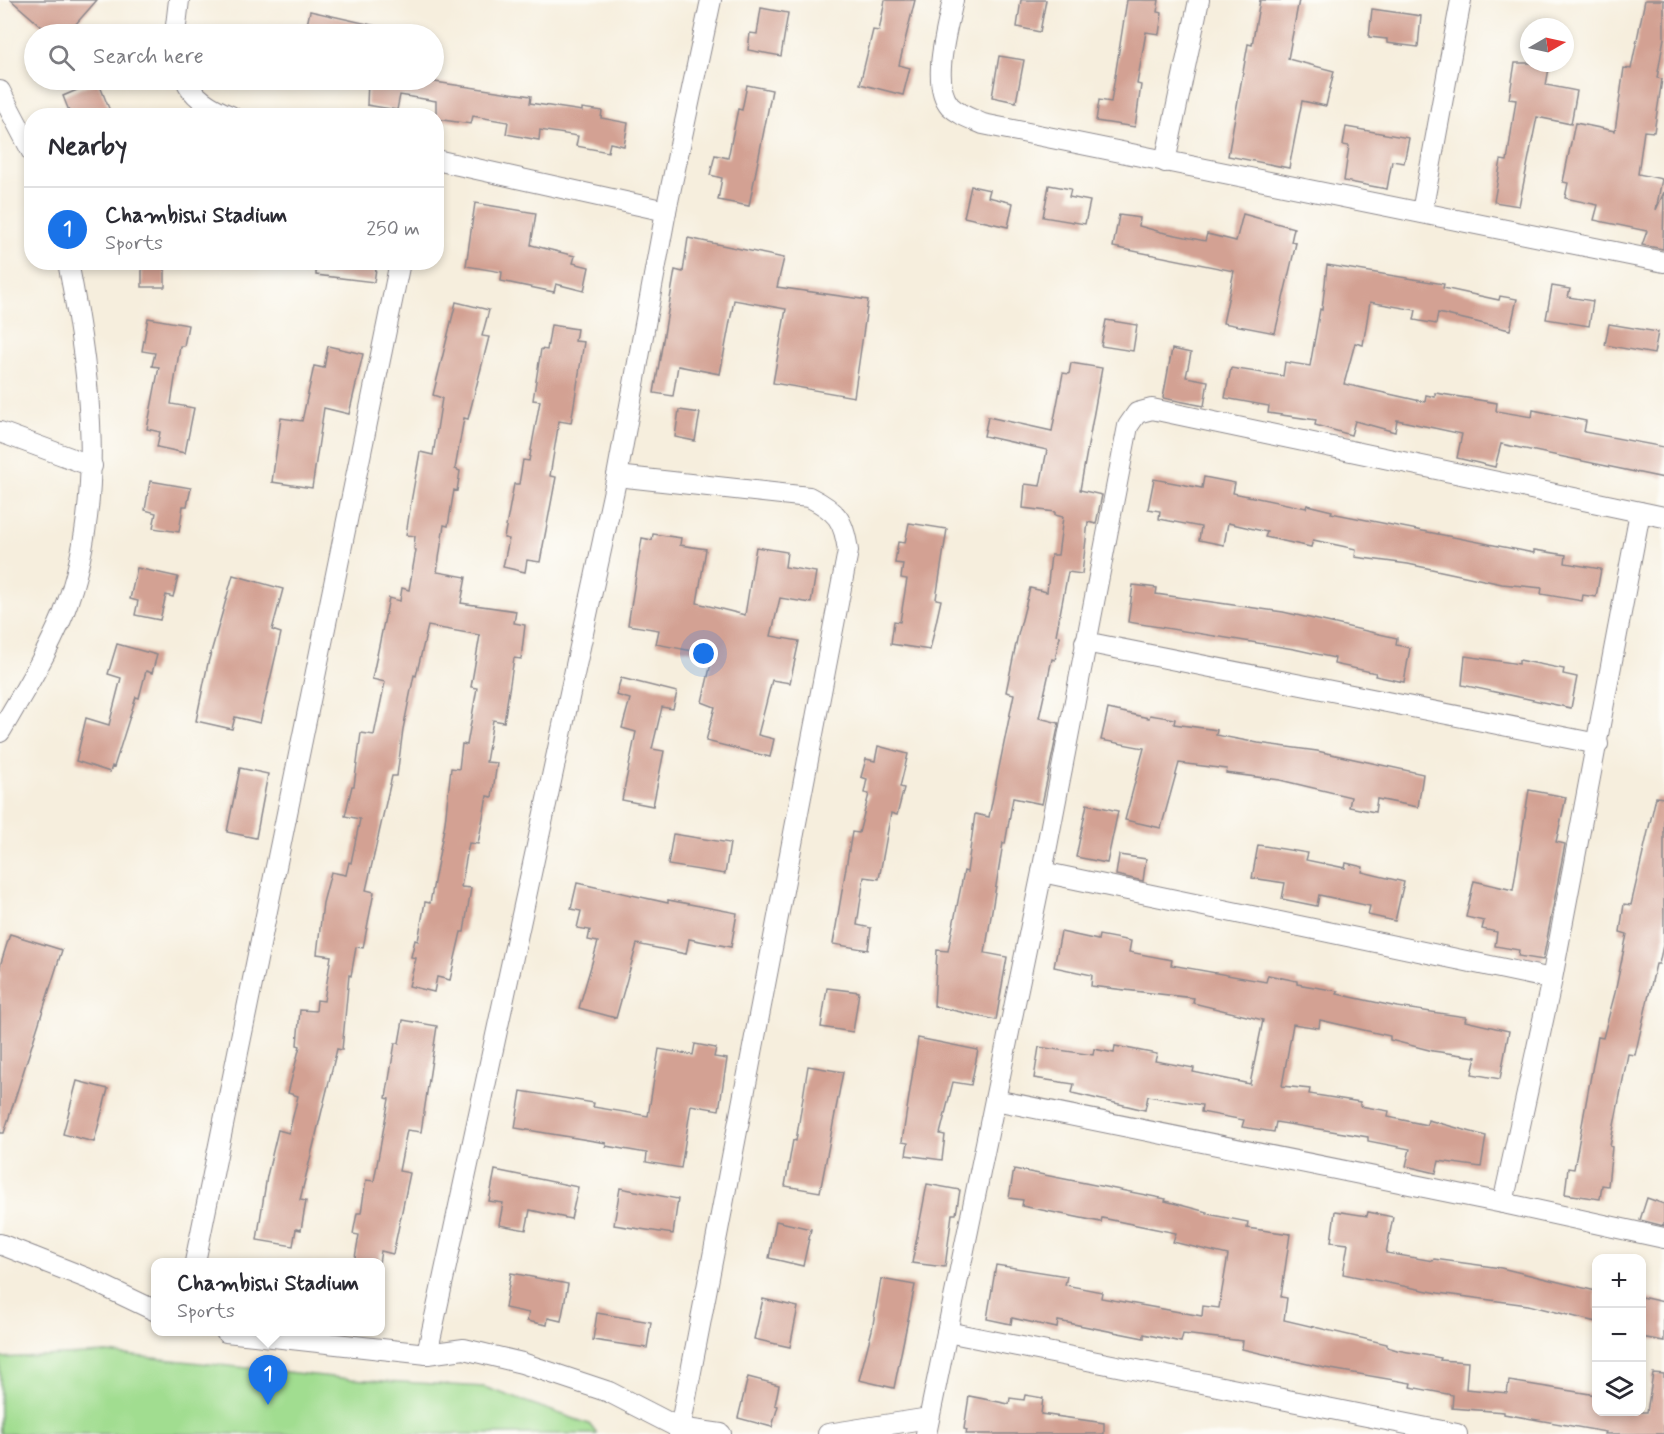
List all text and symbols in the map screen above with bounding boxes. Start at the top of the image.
north arrow [1520,18,1574,72]
search box [24,24,444,90]
icon: search [45,41,78,74]
text: Search here [93,43,204,71]
text: Nearby [48,130,127,164]
text: Chambishi Stadium [105,202,287,230]
text: 1 [63,216,72,243]
text: 250 m [366,216,420,243]
text: Sports [105,230,163,257]
your location [689,639,718,668]
map controls [1592,1254,1646,1416]
button: + [1592,1254,1646,1308]
popup [151,1258,385,1336]
text: Chambishi Stadium [177,1270,359,1298]
text: Sports [177,1298,235,1325]
button: − [1592,1308,1646,1362]
pin: 1 [248,1356,288,1405]
button: layers [1592,1362,1646,1416]

